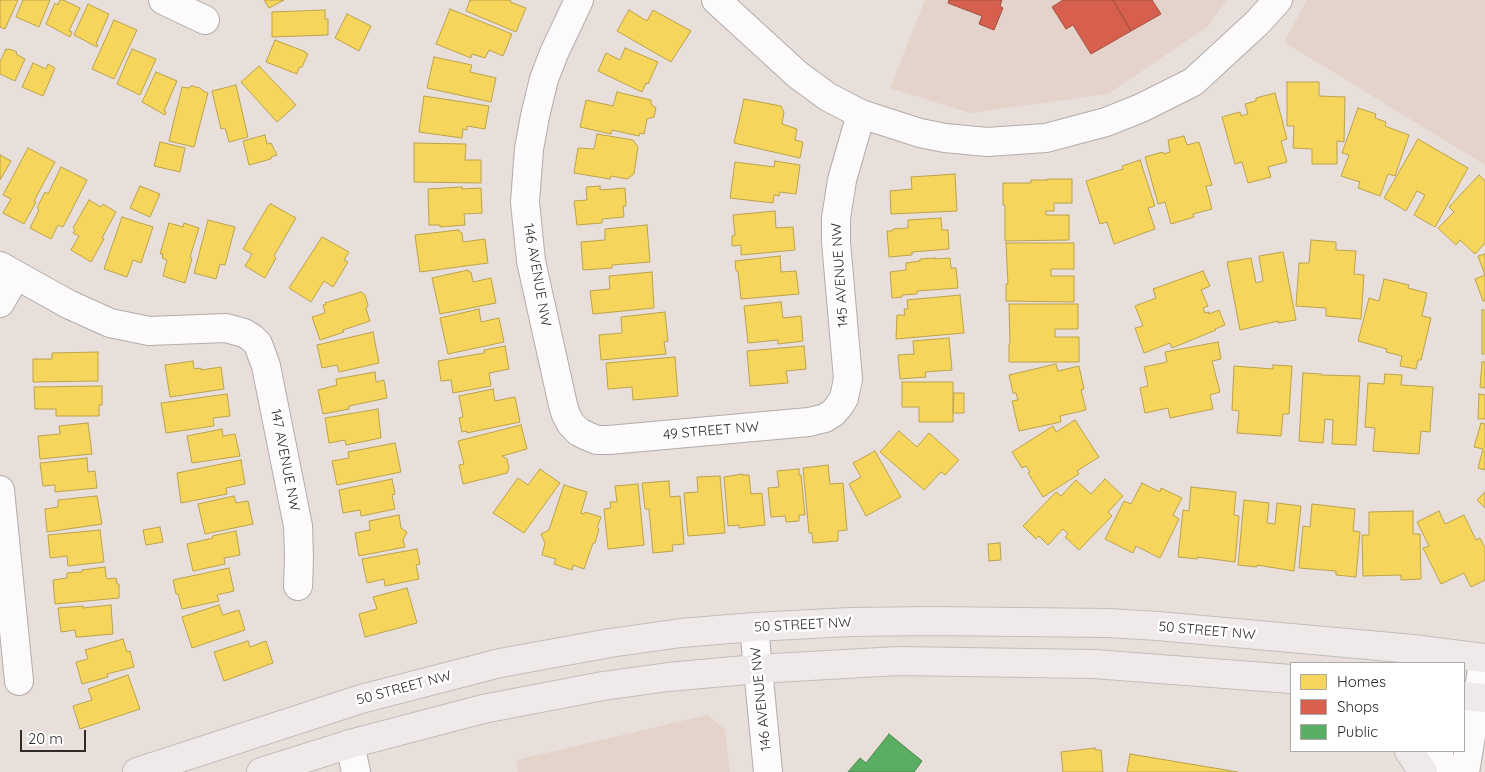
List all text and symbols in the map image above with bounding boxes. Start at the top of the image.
street label: 146 AVENUE NW [520,222,554,328]
street label: 145 AVENUE NW [828,222,852,328]
street label: 147 AVENUE NW [267,408,303,512]
street label: 49 STREET NW [662,418,760,444]
street label: 50 STREET NW [754,614,852,636]
street label: 50 STREET NW [1158,618,1256,644]
street label: 146 AVENUE NW [747,646,775,752]
legend [1290,662,1465,752]
street label: 50 STREET NW [355,667,453,709]
text: Homes [1337,672,1386,691]
text: Shops [1337,697,1379,716]
scale bar [22,720,89,752]
text: Public [1337,722,1378,741]
text: 20 m [28,729,63,748]

